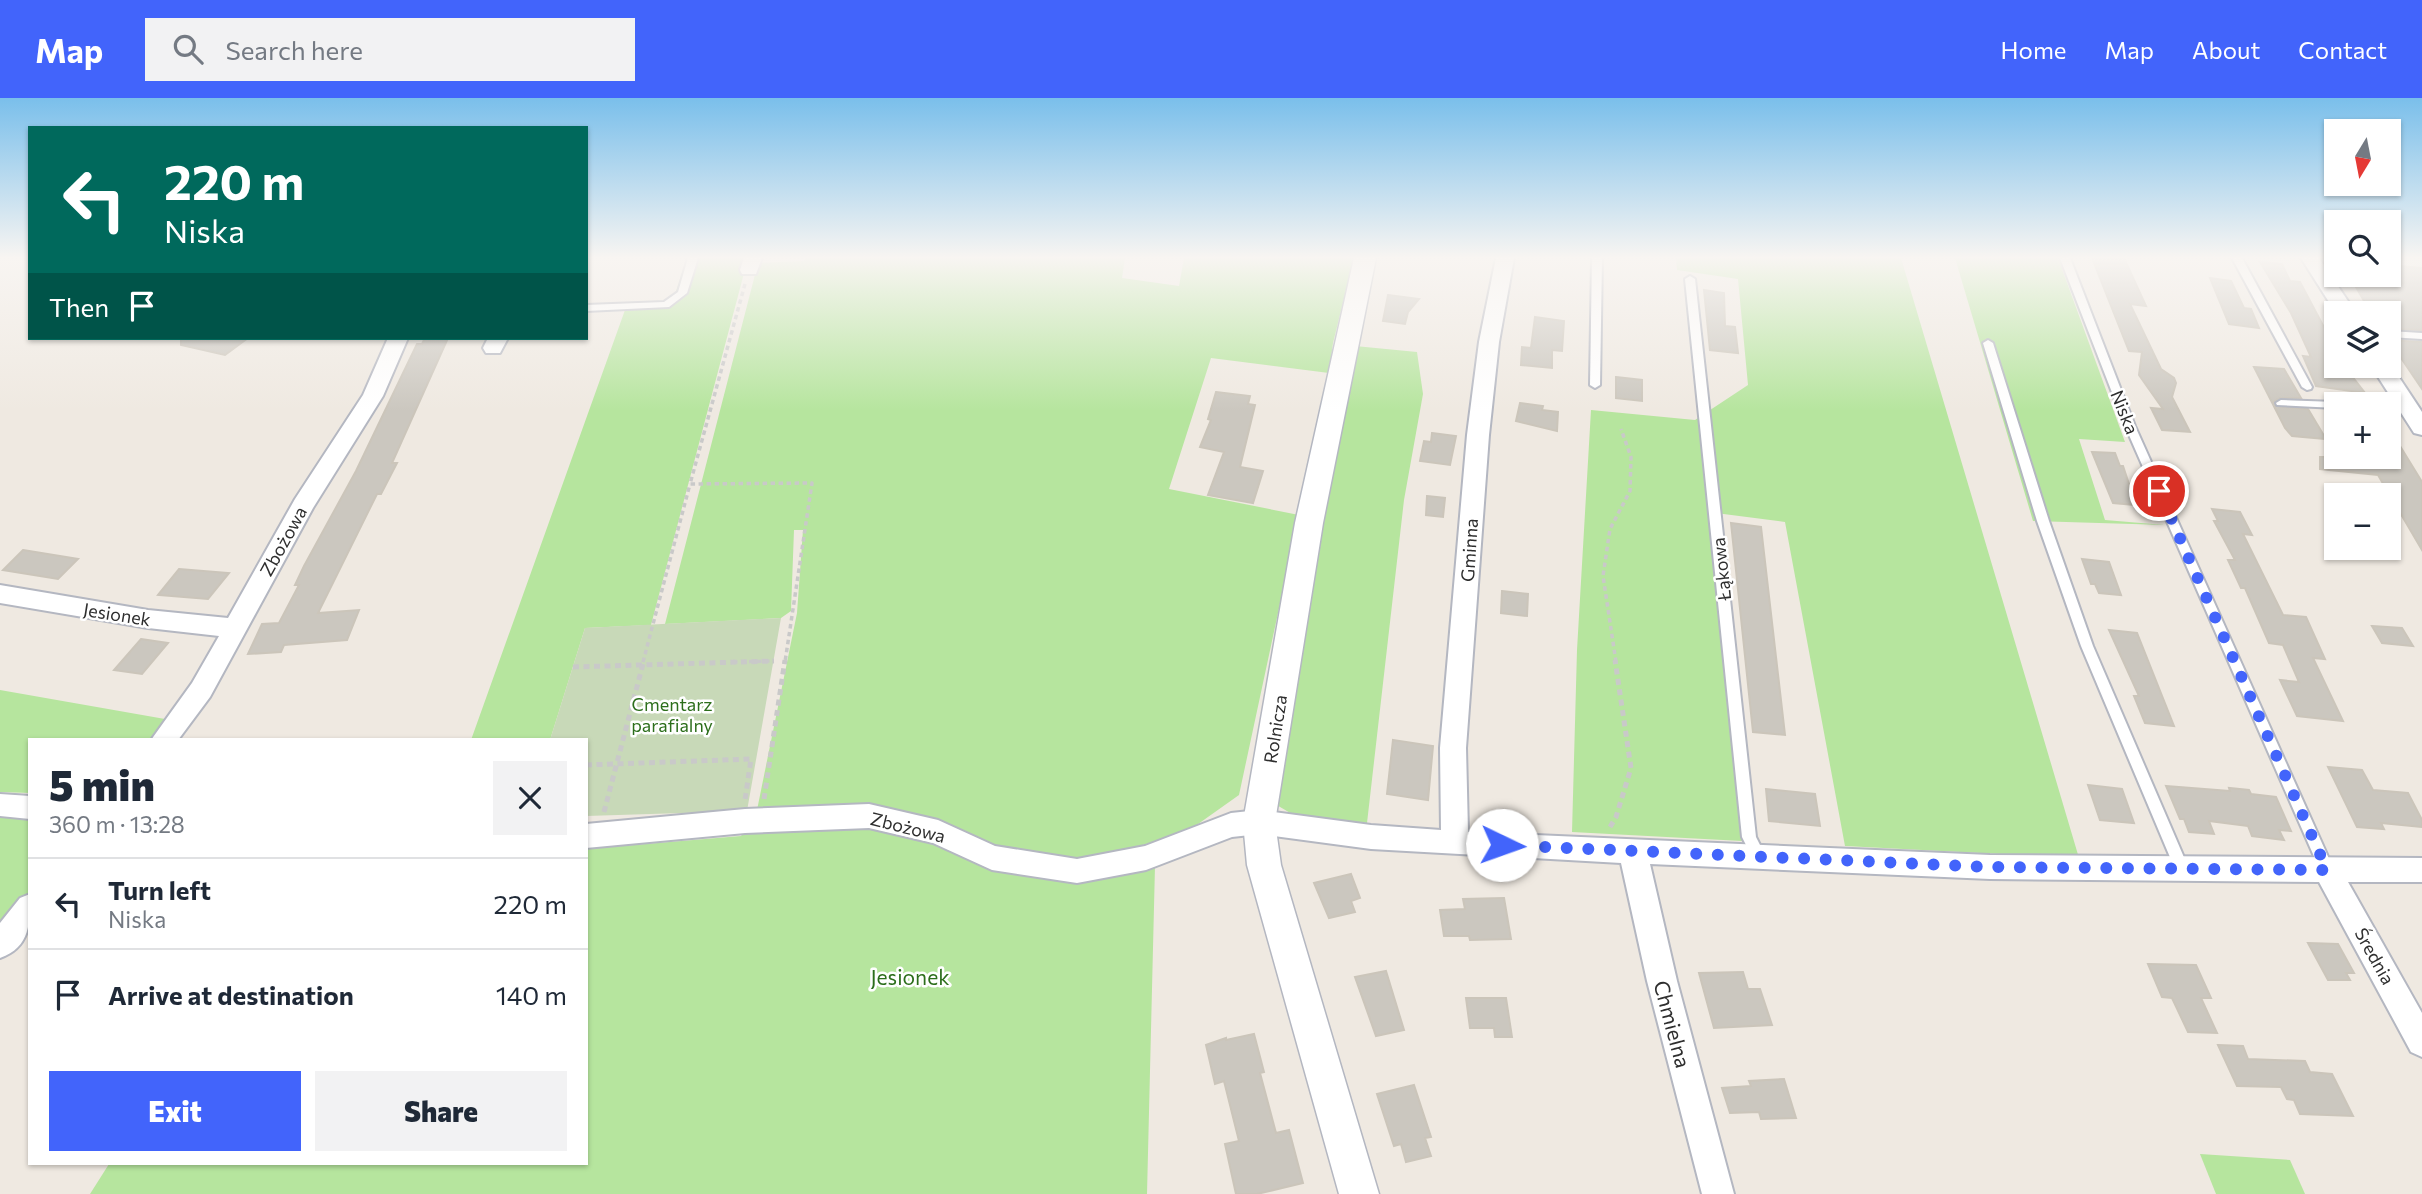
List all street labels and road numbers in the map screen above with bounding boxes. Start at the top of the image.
street label: Niska [2106,387,2144,437]
street label: Zbożowa [255,502,311,580]
street label: Gminna [1456,518,1482,582]
street label: Łąkowa [1707,536,1735,603]
street label: Jesionek [82,598,152,630]
street label: Rolnicza [1259,693,1291,765]
street label: Zbożowa [868,807,948,847]
street label: Średnia [2350,924,2400,988]
street label: Chmielna [1649,978,1697,1070]

